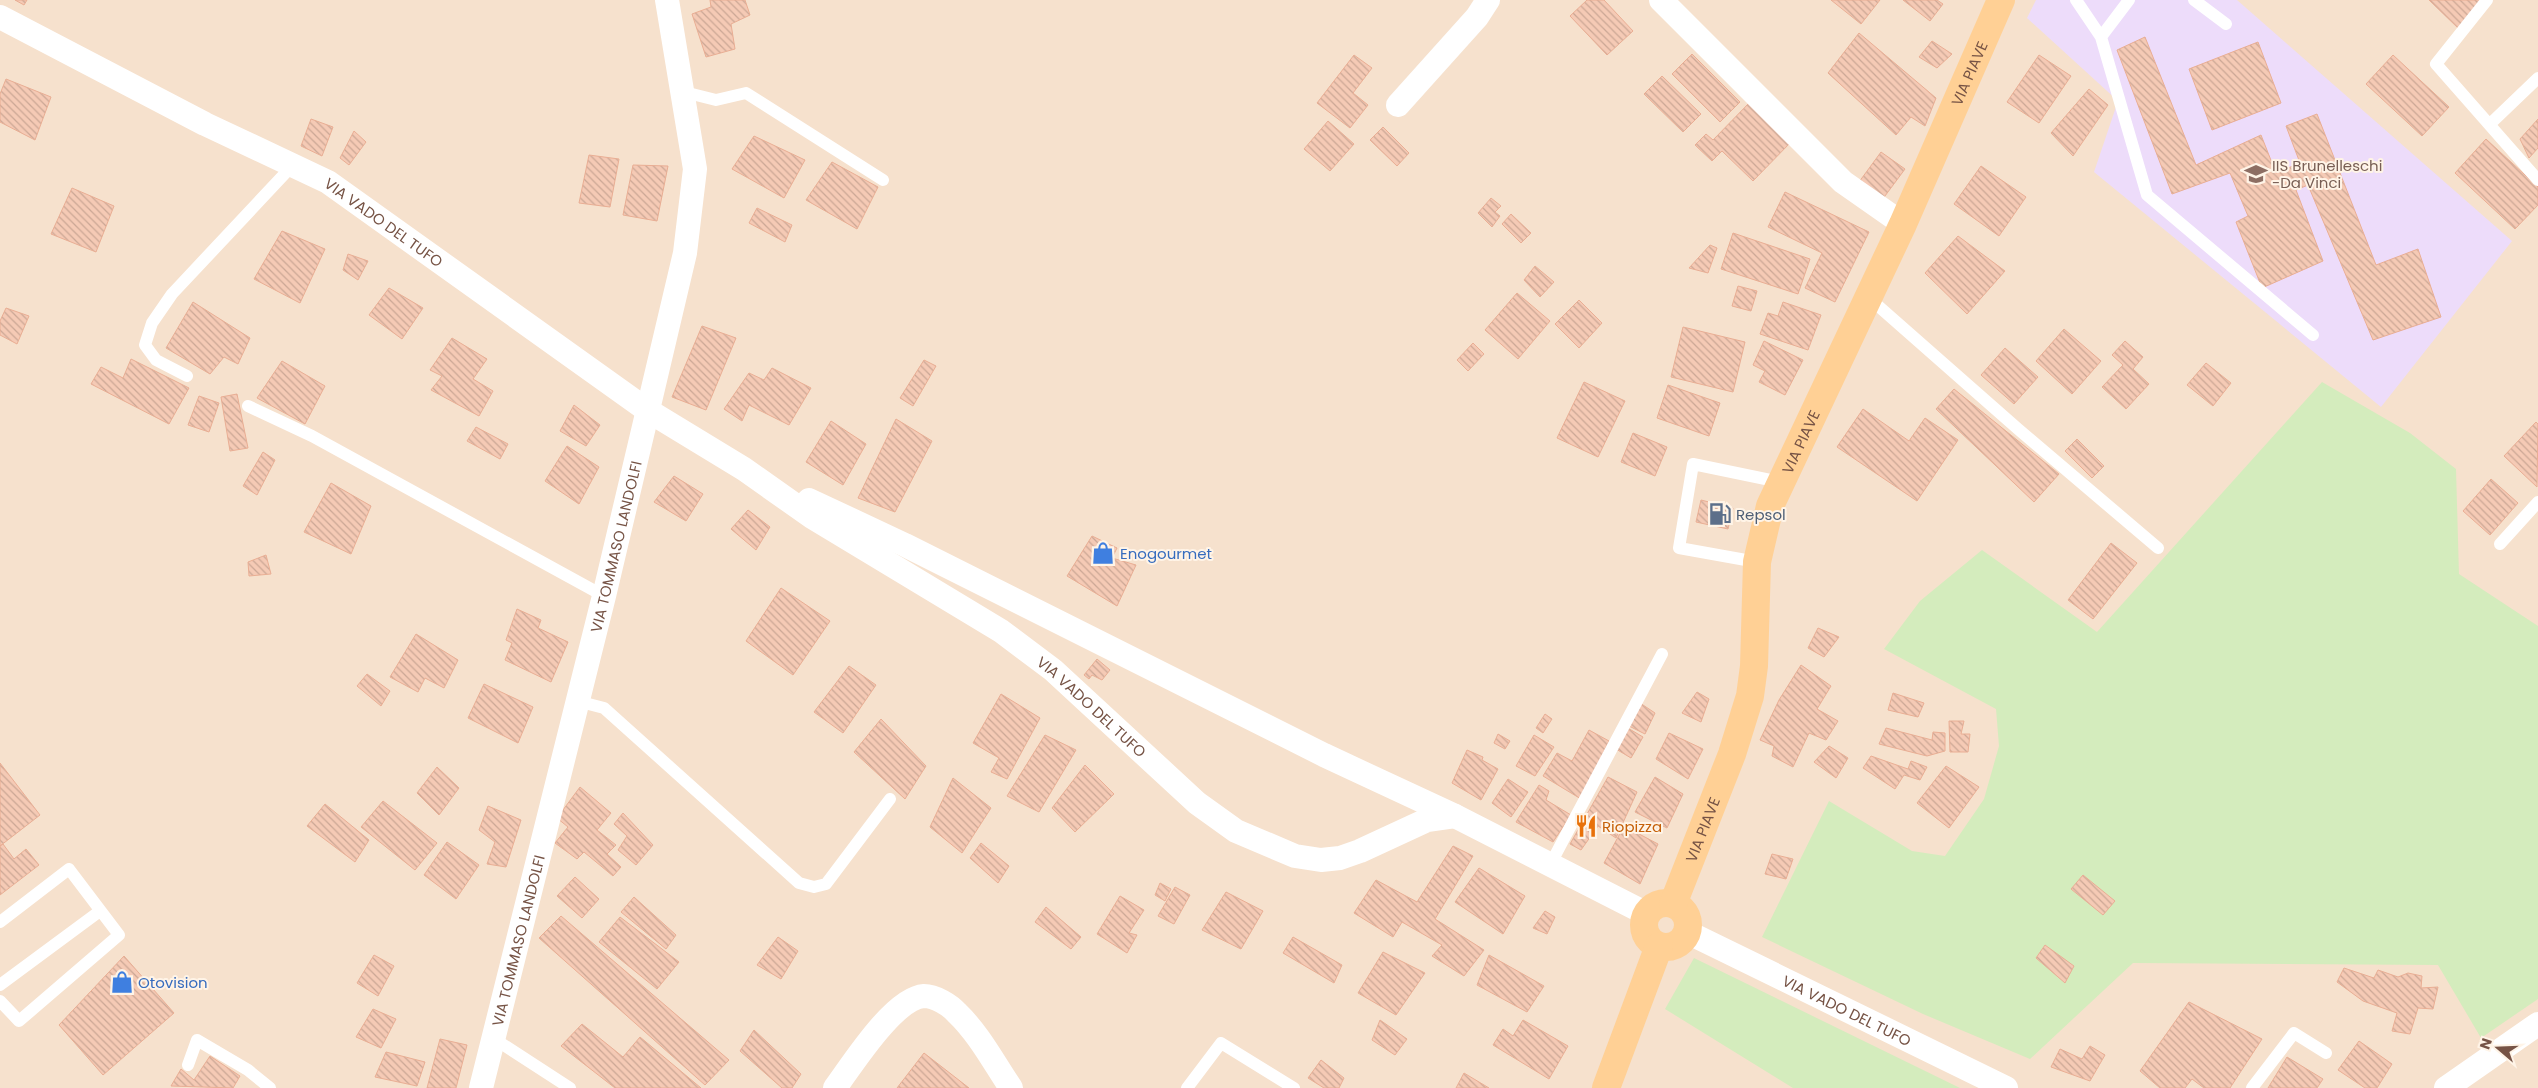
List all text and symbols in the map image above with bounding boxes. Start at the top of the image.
street label: VIA PIAVE [1946,38,1992,109]
place label: IIS Brunelleschi -Da Vinci [2272,155,2382,193]
school or university icon: IIS Brunelleschi -Da Vinci [2243,161,2269,187]
street label: VIA VADO DEL TUFO [320,172,448,272]
street label: VIA PIAVE [1776,406,1824,477]
street label: VIA TOMMASO LANDOLFI [585,459,646,634]
fuel station icon: Repsol [1707,501,1733,527]
place label: Repsol [1736,504,1786,525]
shop icon: Enogourmet [1090,540,1116,566]
place label: Enogourmet [1120,543,1212,564]
street label: VIA VADO DEL TUFO [1033,651,1151,762]
street label: VIA PIAVE [1680,794,1725,865]
restaurant icon: Riopizza [1573,813,1599,839]
place label: Riopizza [1602,816,1662,837]
street label: VIA TOMMASO LANDOLFI [486,853,549,1028]
shop icon: Otovision [109,969,135,995]
street label: VIA VADO DEL TUFO [1779,970,1915,1051]
place label: Otovision [138,972,208,993]
north arrow [2473,1023,2523,1073]
text: N [2475,1036,2497,1052]

